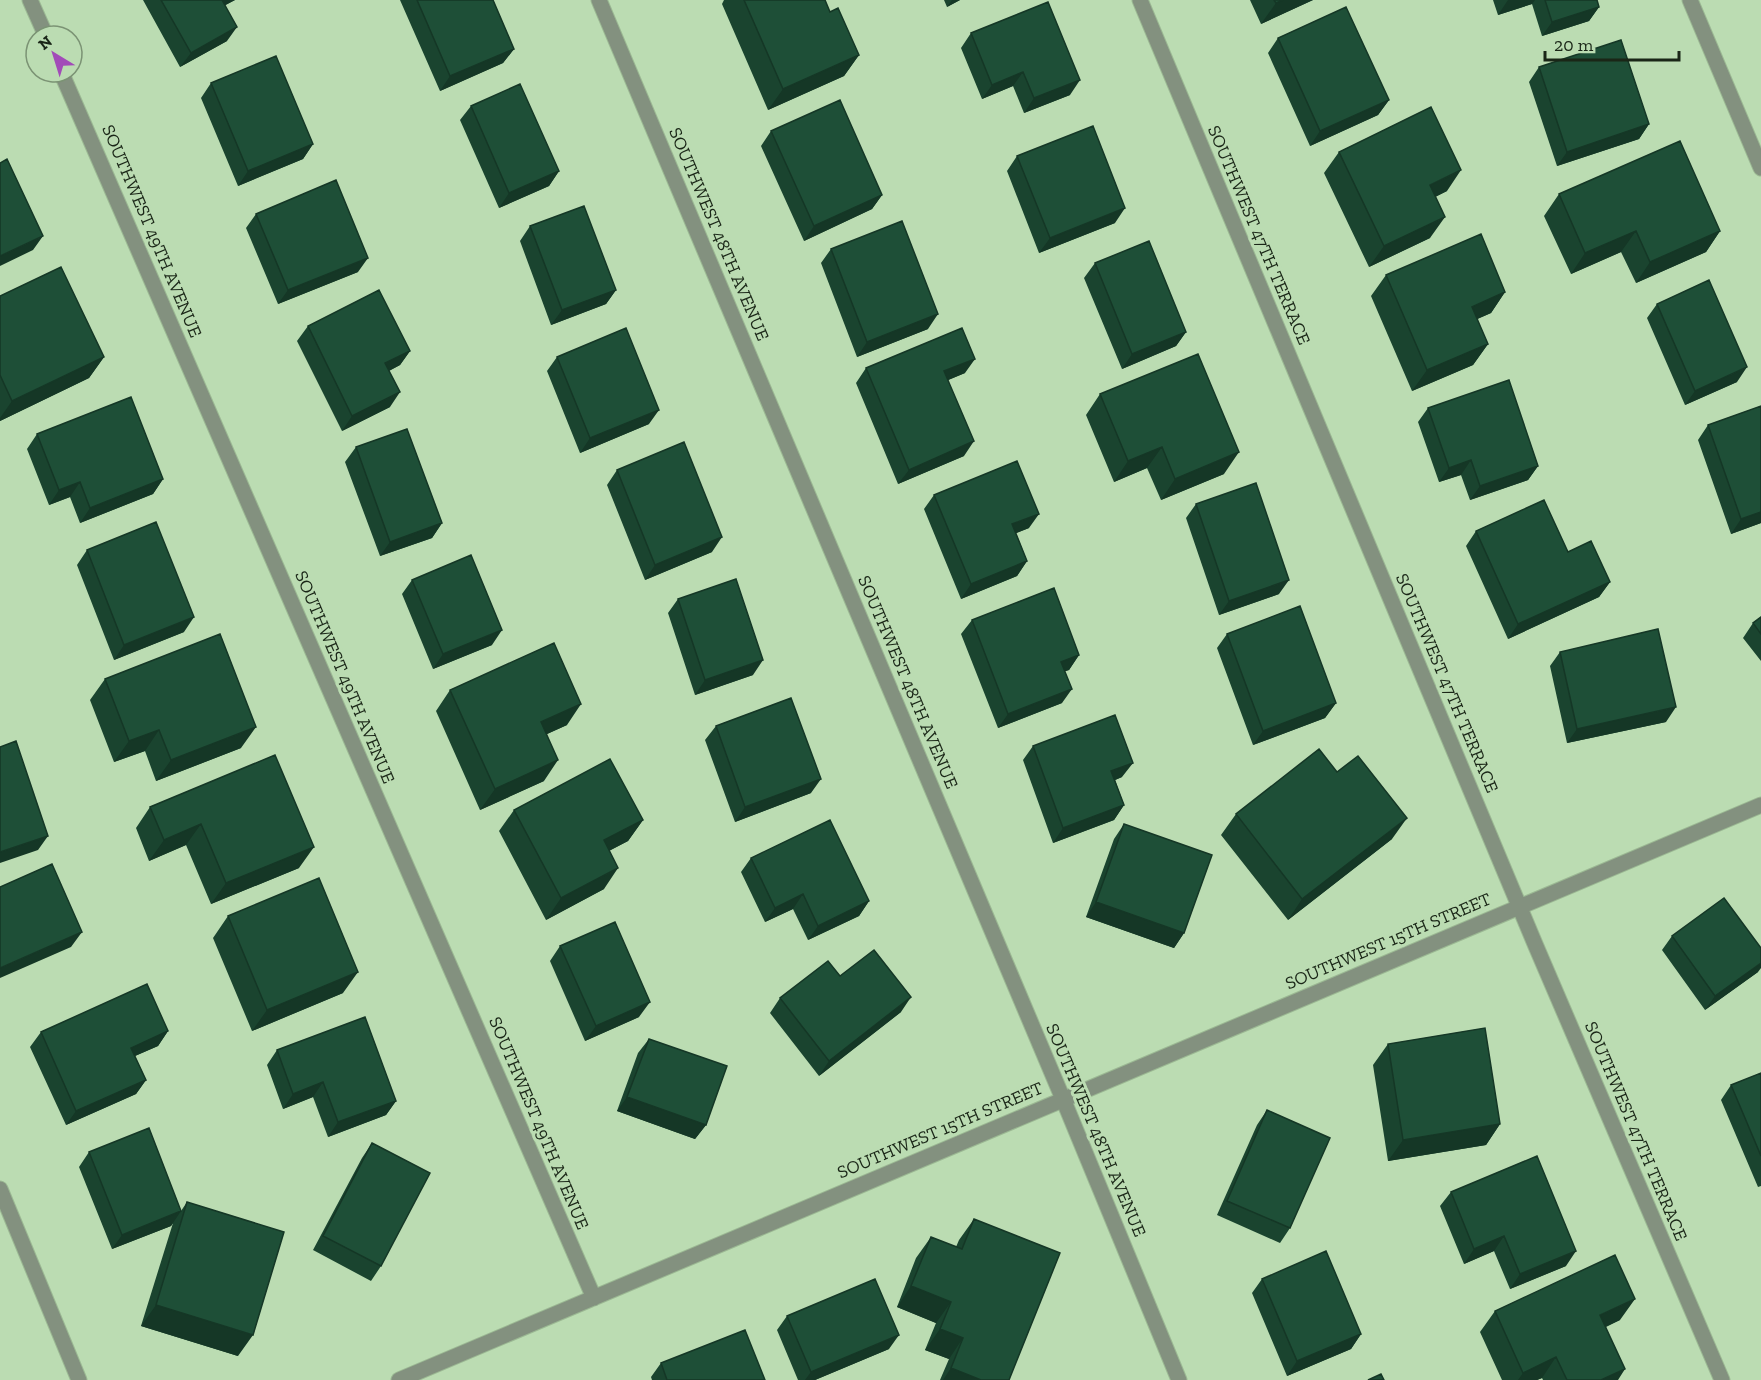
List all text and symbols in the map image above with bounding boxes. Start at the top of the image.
north arrow [24,24,84,84]
scale bar [1545,24,1678,62]
text: N [34,31,56,54]
text: 20 m [1554,34,1594,56]
street label: SOUTHWEST 49TH AVENUE [97,121,207,341]
street label: SOUTHWEST 47TH TERRACE [1203,122,1315,348]
street label: SOUTHWEST 48TH AVENUE [664,124,774,344]
street label: SOUTHWEST 49TH AVENUE [290,567,400,787]
street label: SOUTHWEST 47TH TERRACE [1391,570,1503,796]
street label: SOUTHWEST 48TH AVENUE [853,572,963,792]
street label: SOUTHWEST 15TH STREET [1282,888,1494,994]
street label: SOUTHWEST 49TH AVENUE [484,1013,594,1233]
street label: SOUTHWEST 47TH TERRACE [1580,1018,1692,1244]
street label: SOUTHWEST 48TH AVENUE [1041,1020,1151,1240]
street label: SOUTHWEST 15TH STREET [834,1077,1046,1183]

